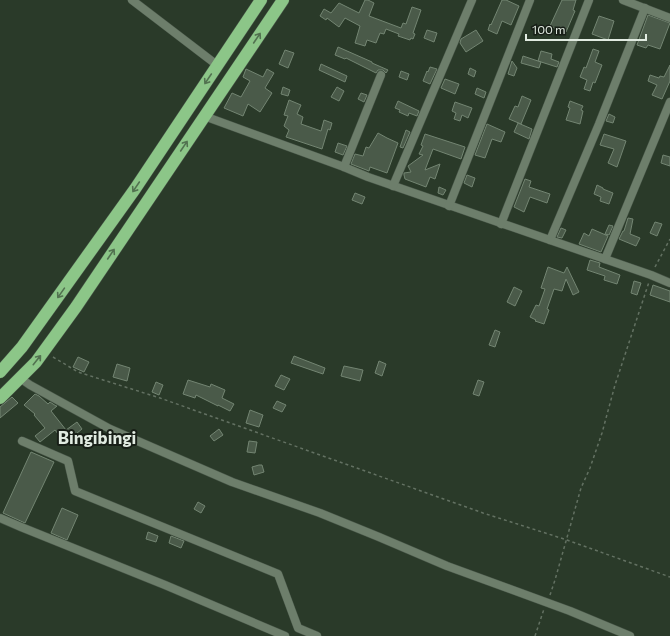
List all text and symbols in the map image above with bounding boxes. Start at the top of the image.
scale bar [526,16,646,42]
text: 100 m [532,22,566,36]
one-way arrow [253,33,261,44]
one-way arrow [204,73,212,84]
one-way arrow [180,141,188,152]
one-way arrow [132,181,140,192]
one-way arrow [107,249,115,260]
one-way arrow [57,287,65,298]
one-way arrow [32,355,41,366]
district label: Bingibingi [58,427,136,448]

